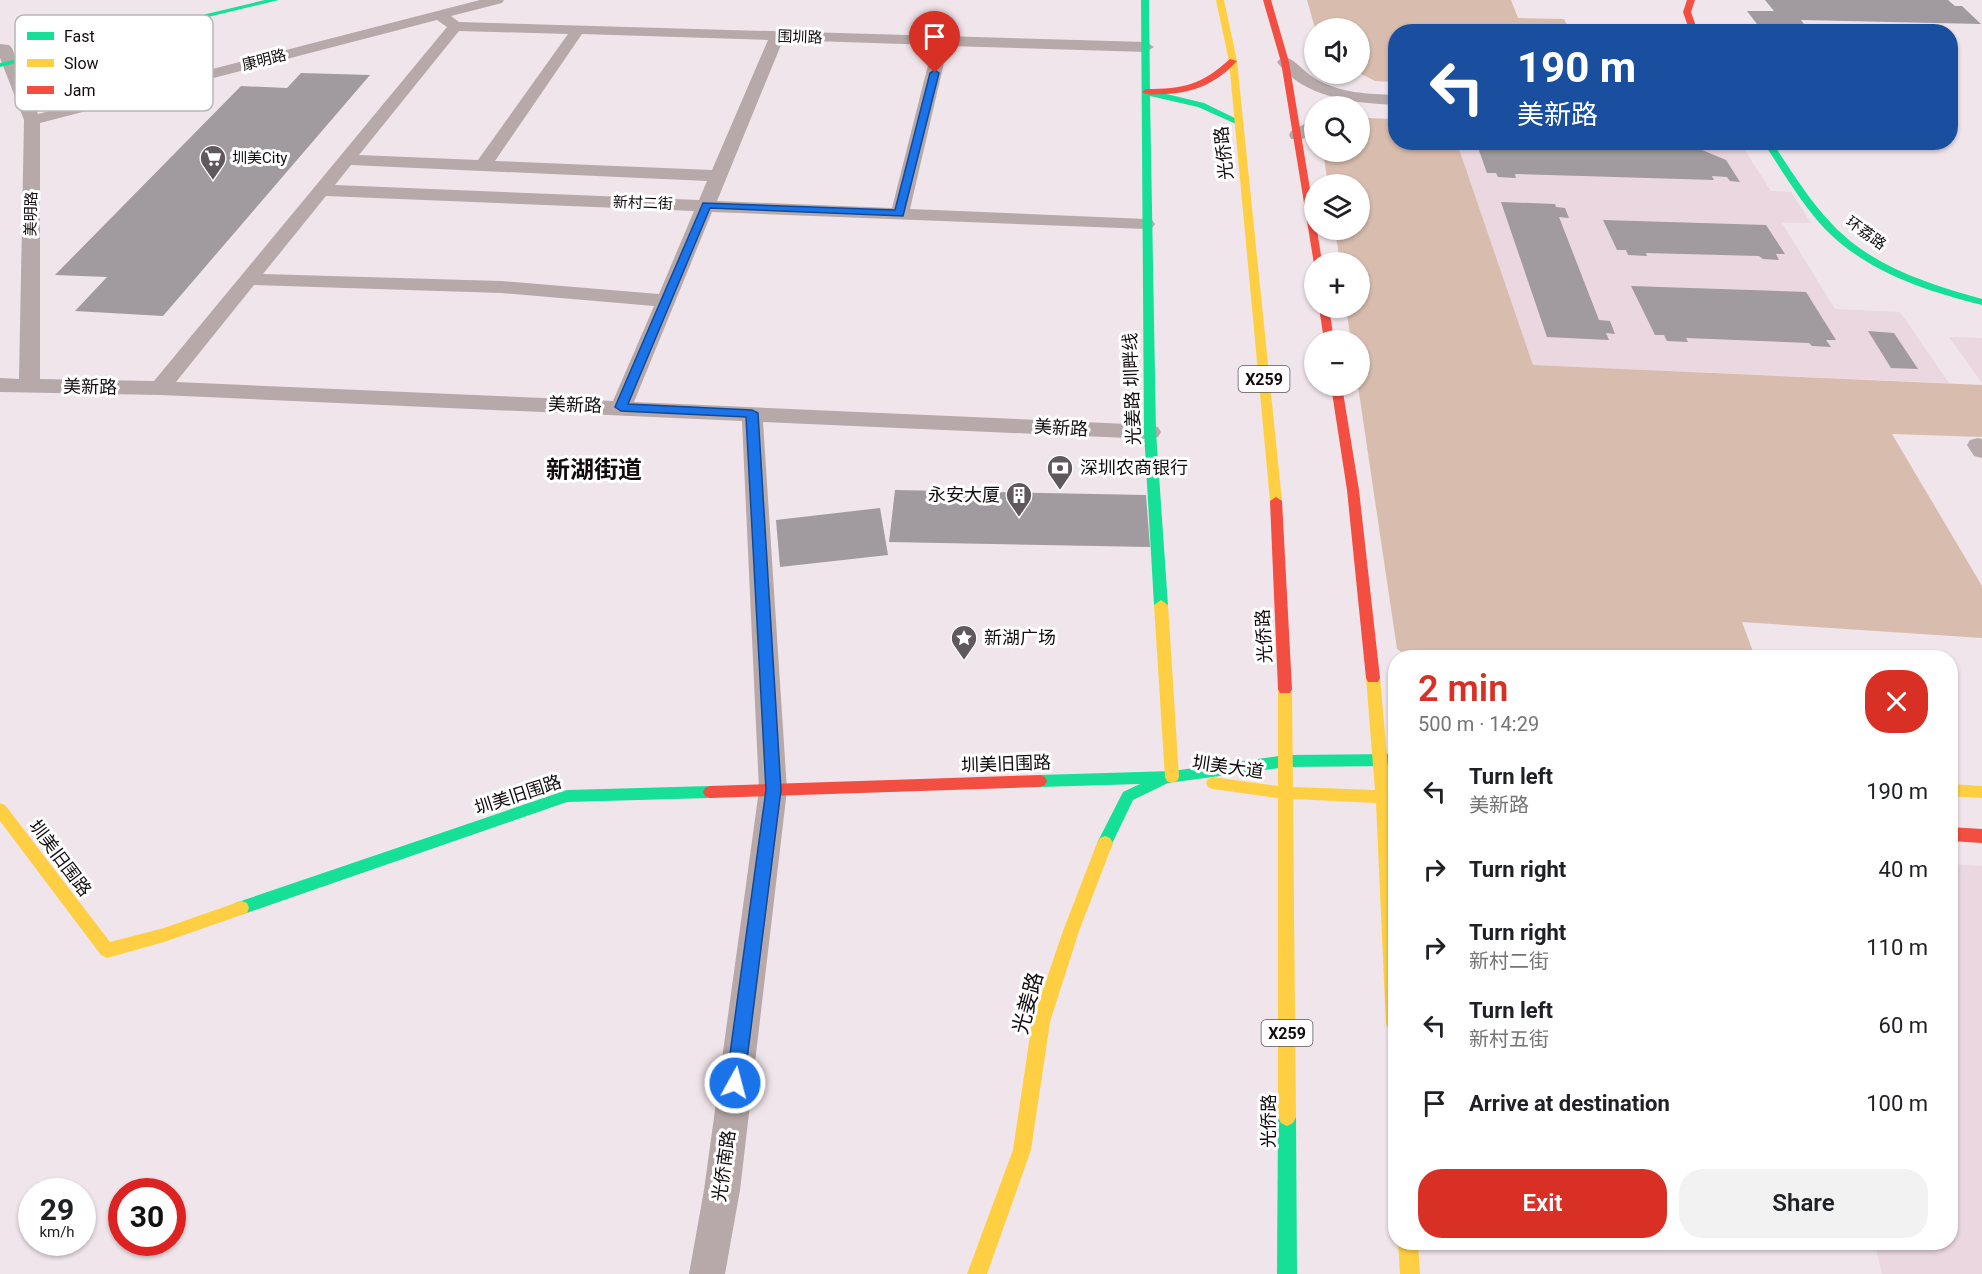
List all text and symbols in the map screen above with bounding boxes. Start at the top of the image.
pin [909,11,960,73]
legend [15,15,213,111]
map controls [1304,18,1370,396]
button: sound [1304,18,1370,84]
icon: arrive [918,20,951,53]
text: Fast [64,27,95,46]
street label: 围圳路 [777,27,823,47]
text: 190 m [1517,43,1636,92]
street label: 康明路 [240,46,288,74]
icon: left [1418,48,1496,126]
text: Slow [64,54,99,73]
text: Jam [64,81,96,100]
button: search [1304,96,1370,162]
text: 美新路 [1517,99,1598,131]
street label: 光侨路 [1210,125,1237,181]
supermarket icon: 圳美City [198,143,228,181]
place label: 圳美City [232,149,287,167]
button: layers [1304,174,1370,240]
street label: 美明路 [22,191,40,237]
street label: 新村二街 [613,193,673,213]
street label: 环荔路 [1843,212,1889,254]
button: + [1304,252,1370,318]
button: − [1304,330,1370,396]
street label: 光姜路 圳畔线 [1119,332,1144,446]
road number: X259 [1238,366,1290,392]
street label: 美新路 [63,376,117,397]
street label: 美新路 [548,393,602,416]
street label: 美新路 [1034,416,1089,439]
bank icon: 深圳农商银行 [1045,453,1075,491]
district label: 新湖街道 [546,456,642,484]
place label: 深圳农商银行 [1080,457,1188,478]
building icon: 永安大厦 [1004,480,1034,518]
place label: 永安大厦 [928,484,1000,505]
street label: 光侨路 [1252,609,1275,664]
place icon: 新湖广场 [949,623,979,661]
place label: 新湖广场 [984,627,1056,648]
text: 2 min [1418,668,1508,710]
button: close [1865,670,1928,733]
text: 500 m · 14:29 [1418,712,1539,736]
street label: 圳美旧围路 [961,751,1051,776]
street label: 圳美大道 [1191,751,1265,782]
text: Turn left [1469,764,1553,789]
street label: 圳美旧围路 [472,771,564,818]
icon: left [1418,775,1451,808]
text: 190 m [1866,779,1928,804]
text: 美新路 [1469,793,1529,817]
street label: 圳美旧围路 [25,815,96,900]
icon: right [1418,853,1451,886]
text: Turn right [1469,857,1566,882]
text: 40 m [1879,857,1928,882]
text: Turn right [1469,920,1566,945]
icon: right [1418,931,1451,964]
text: 110 m [1866,935,1928,960]
text: 新村二街 [1469,949,1549,973]
street label: 光姜路 [1008,969,1048,1037]
text: Turn left [1469,998,1553,1023]
icon: left [1418,1009,1451,1042]
text: 60 m [1879,1013,1928,1038]
road number: X259 [1262,1020,1312,1046]
text: 新村五街 [1469,1027,1549,1051]
position arrow [703,1051,767,1115]
icon: arrive [1418,1087,1451,1120]
text: Arrive at destination [1469,1091,1670,1116]
text: 100 m [1866,1091,1928,1116]
street label: 光侨路 [1258,1094,1279,1148]
street label: 光侨南路 [708,1129,739,1203]
button: Exit [1418,1169,1667,1238]
button: Share [1679,1169,1928,1238]
speed limit sign: 30 [108,1178,186,1256]
text: 29 [40,1192,74,1227]
text: km/h [39,1223,75,1241]

